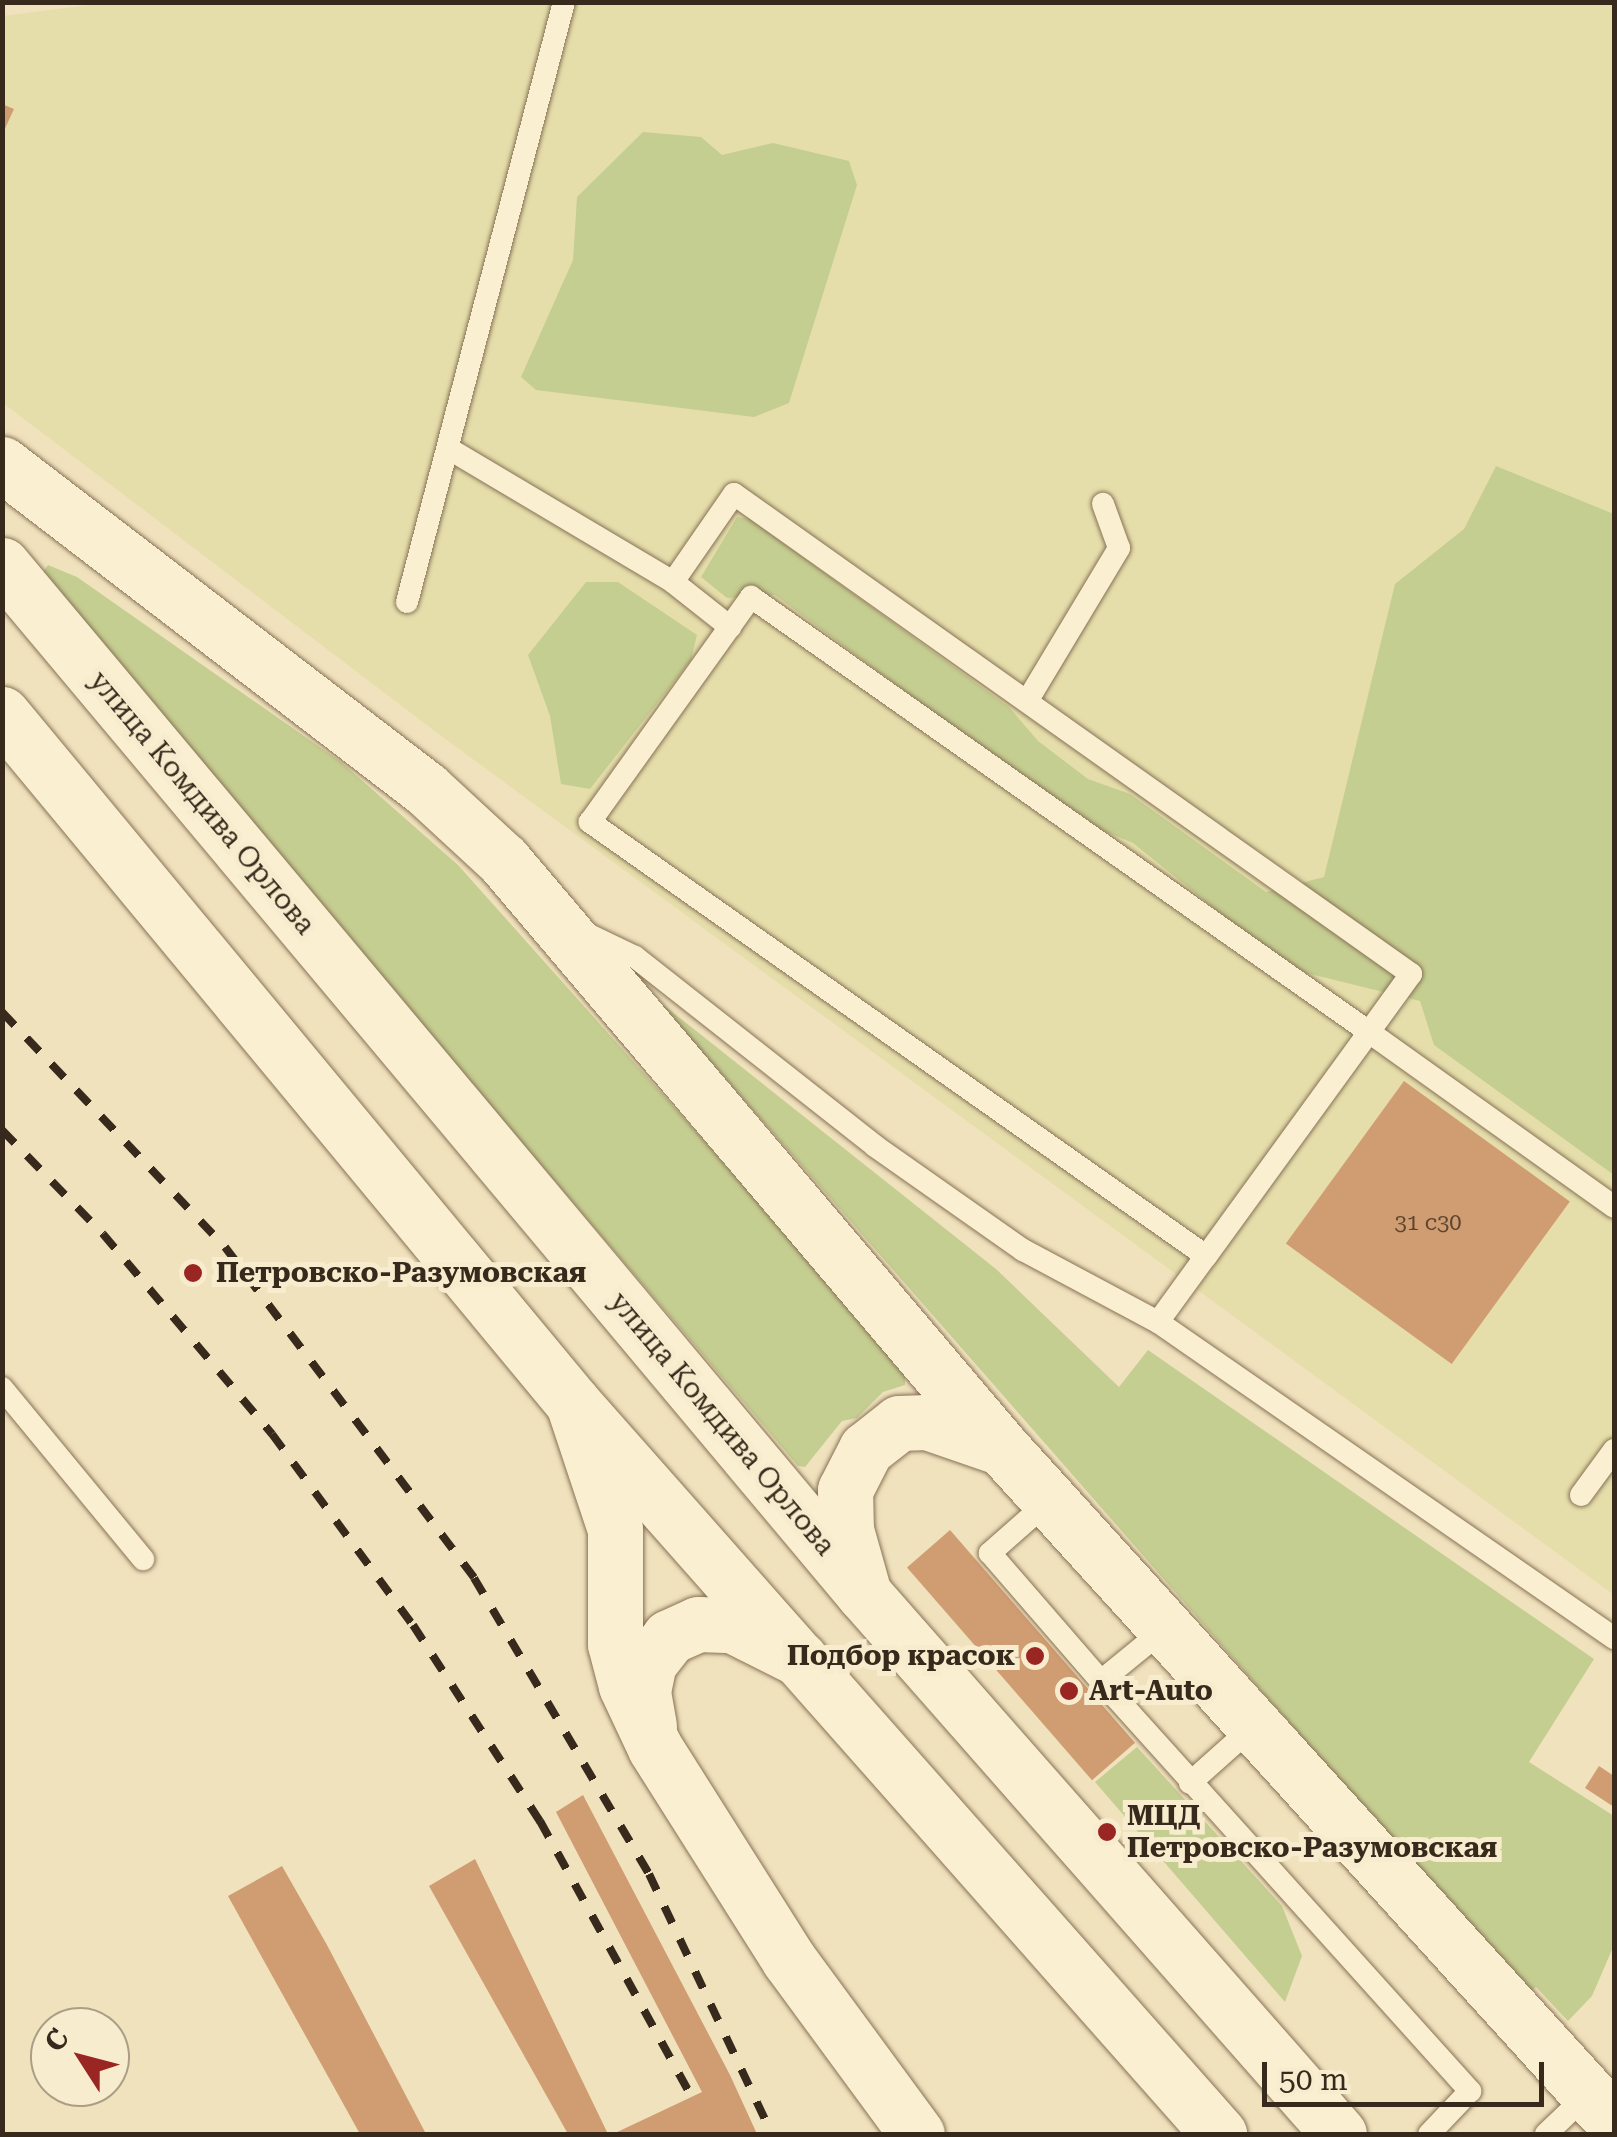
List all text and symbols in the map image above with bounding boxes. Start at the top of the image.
street label: улица Комдива Орлова [82,665,322,941]
house number: 31 с30 [1394,1210,1462,1236]
place label: Петровско-Разумовская [216,1256,586,1290]
marker: Петровско-Разумовская [180,1260,206,1286]
street label: улица Комдива Орлова [602,1286,842,1562]
place label: Подбор красок [787,1639,1015,1673]
marker: Подбор красок [1024,1645,1046,1667]
place label: Art-Auto [1089,1674,1213,1708]
marker: Art-Auto [1058,1680,1080,1702]
place label: МЦД Петровско-Разумовская [1127,1799,1497,1865]
marker: МЦД Петровско-Разумовская [1096,1821,1118,1843]
north arrow [30,2007,130,2107]
text: С [38,2023,76,2058]
scale bar [1267,2042,1550,2104]
text: 50 m [1279,2062,1348,2097]

